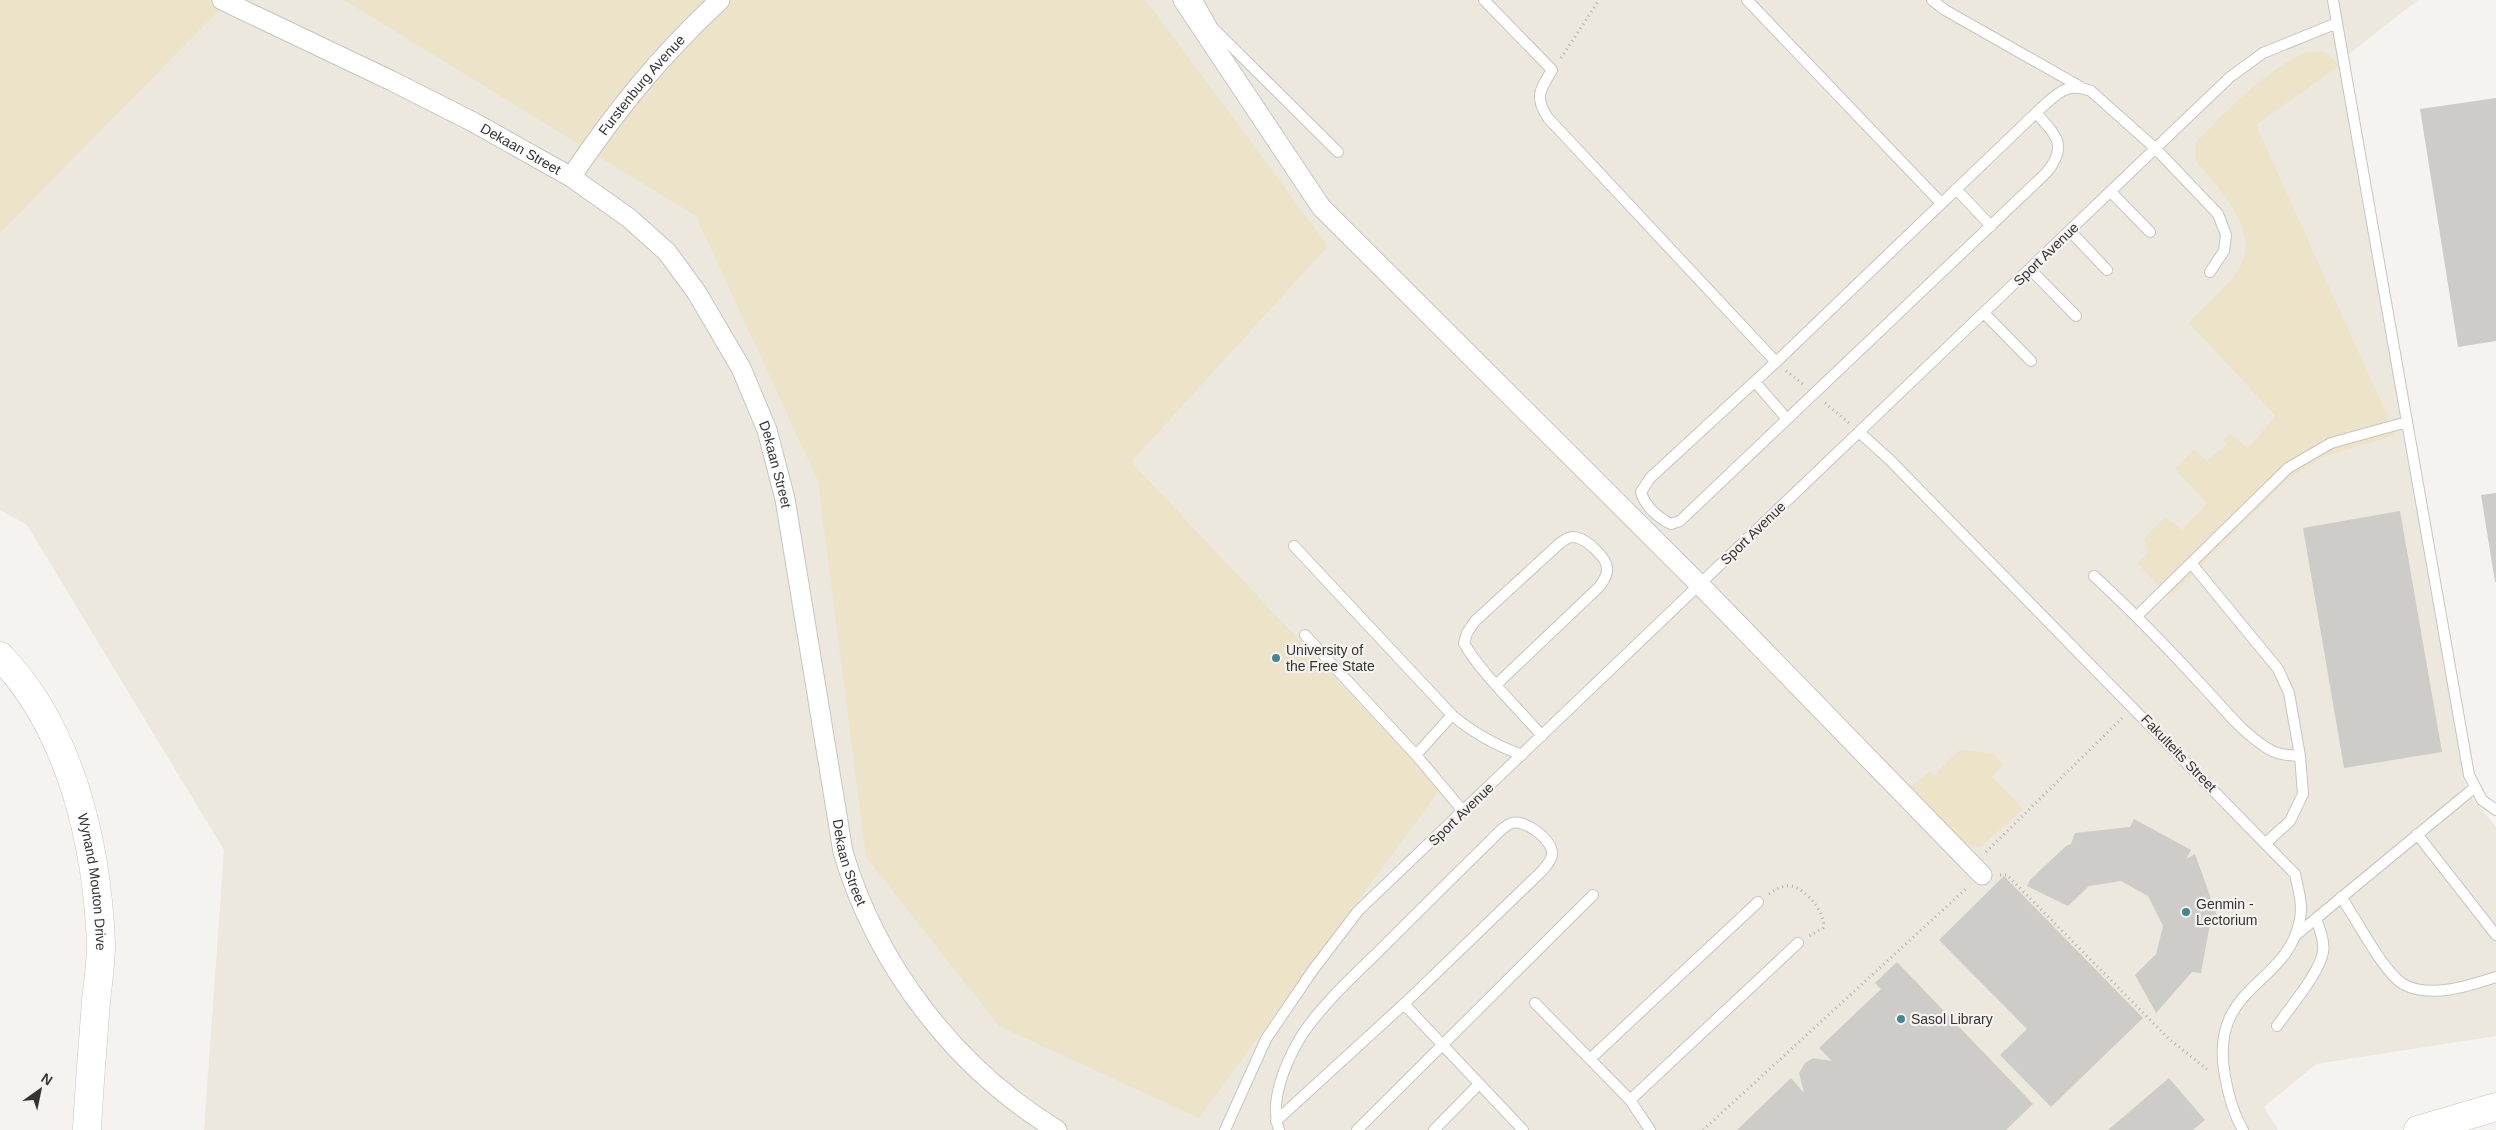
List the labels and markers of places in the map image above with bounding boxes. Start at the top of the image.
place label: University of the Free State [1286,642,1375,674]
marker: University of the Free State [1270,652,1282,664]
place label: Genmin - Lectorium [2196,896,2257,928]
marker: Genmin - Lectorium [2180,906,2192,918]
place label: Sasol Library [1911,1011,1993,1027]
marker: Sasol Library [1895,1013,1907,1025]

